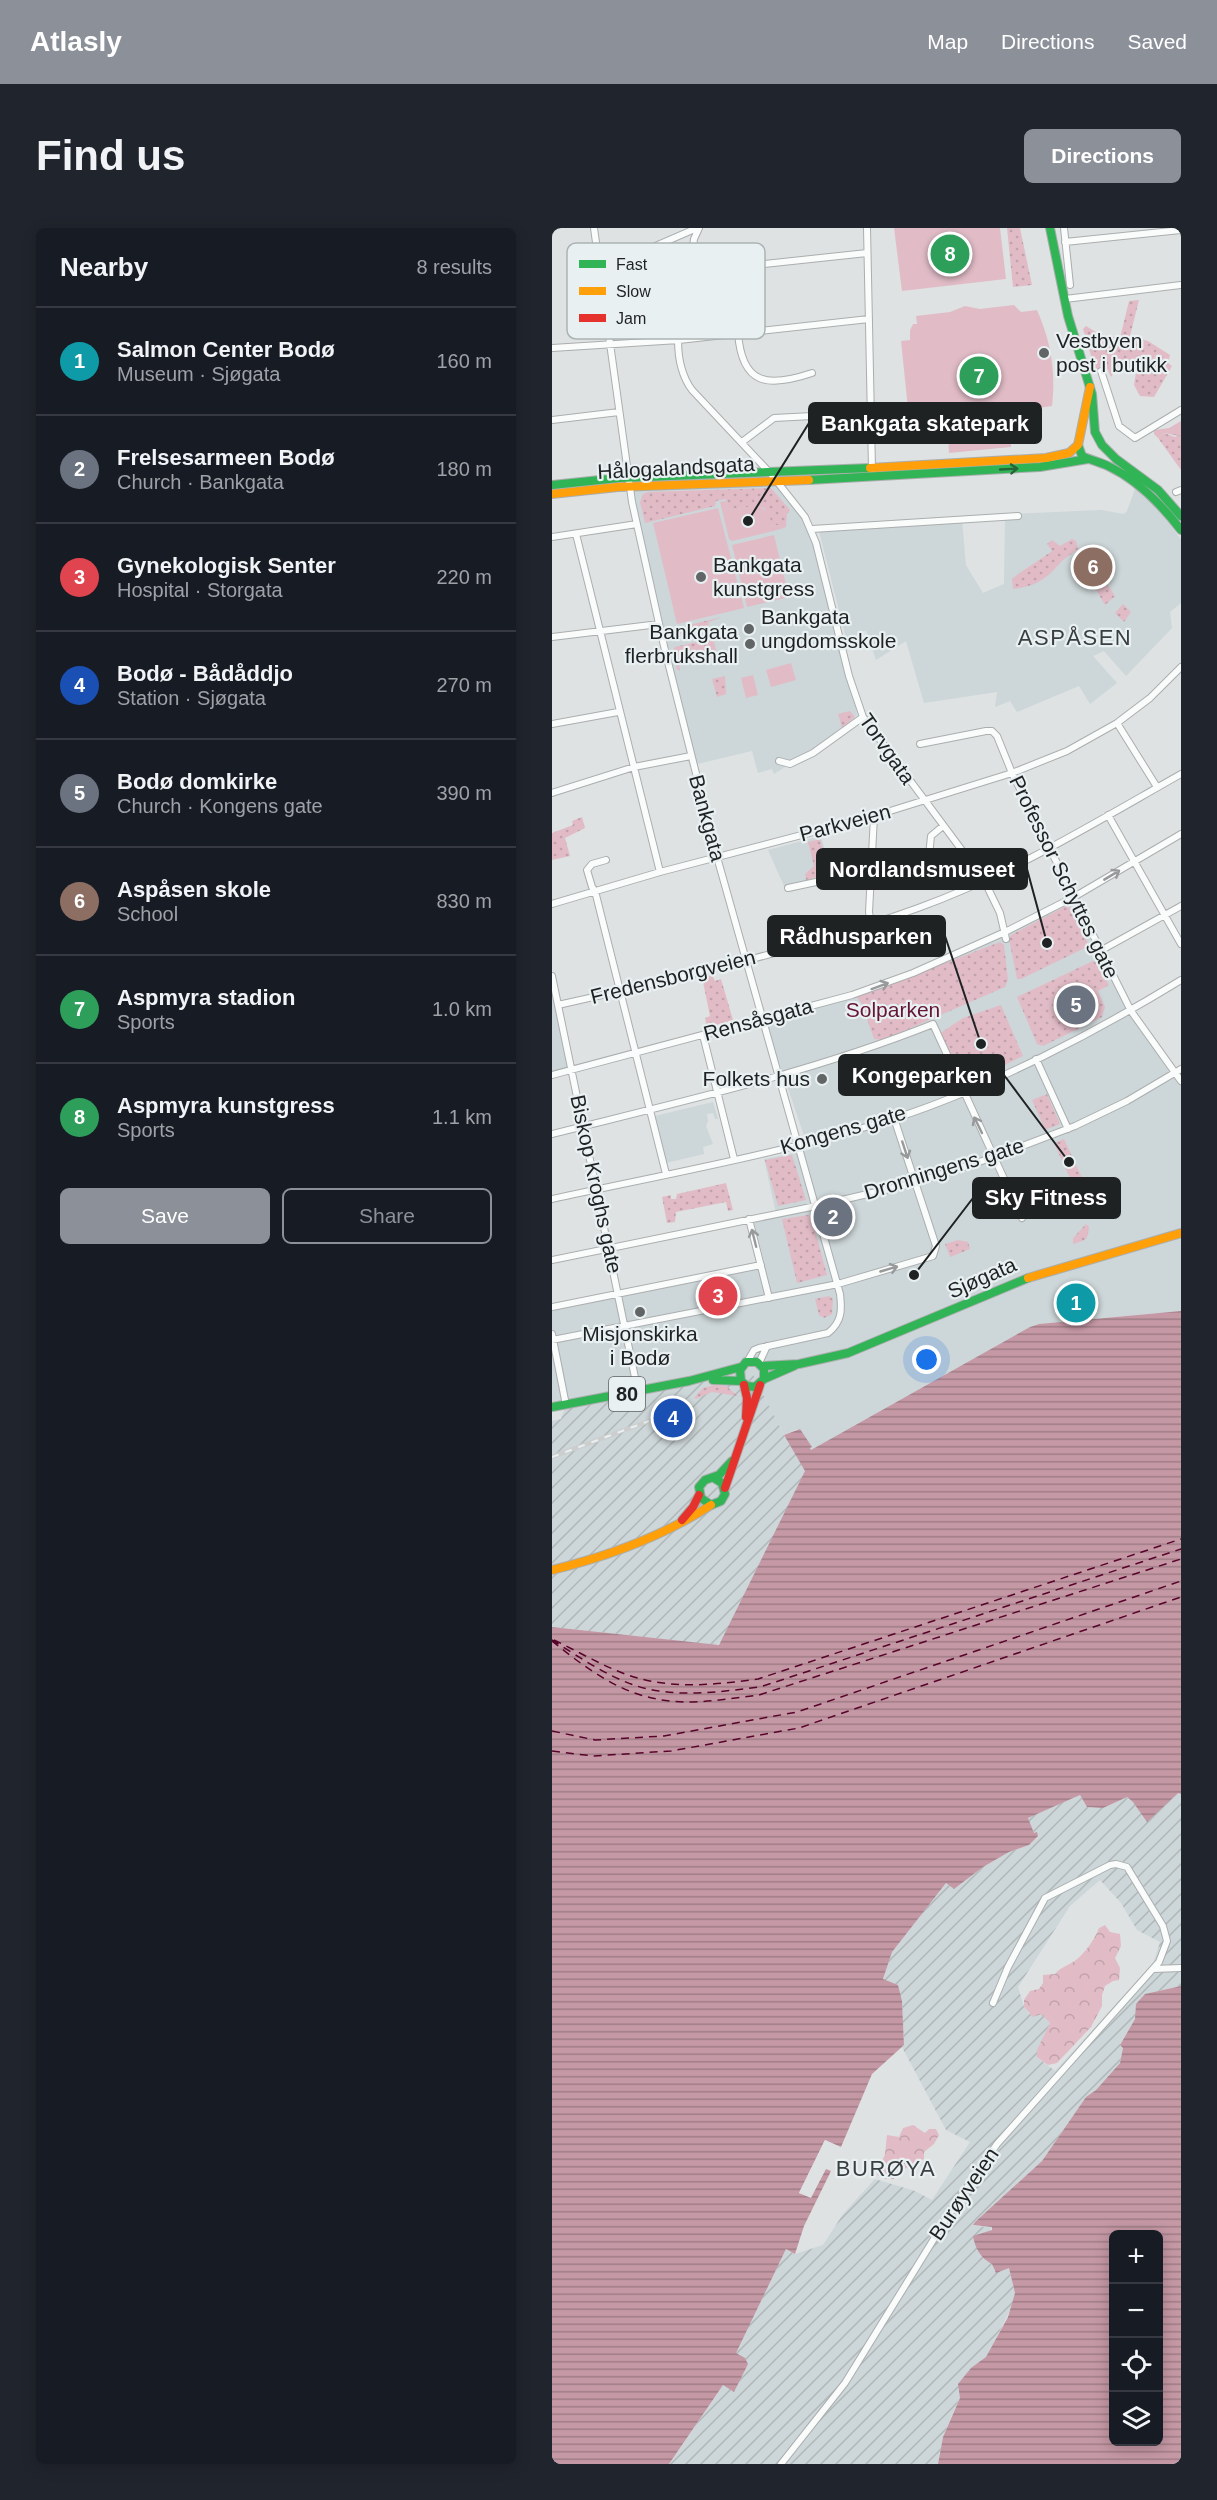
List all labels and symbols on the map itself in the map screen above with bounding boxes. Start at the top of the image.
pin: 8 [930,231,970,276]
legend [567,243,765,339]
text: Fast [616,256,648,273]
text: Slow [616,283,651,300]
text: Jam [616,310,646,327]
place label: Vestbyen post i butikk [1056,329,1167,376]
marker: Vestbyen post i butikk [1037,346,1051,360]
pin: 7 [960,354,998,398]
callout: Bankgata skatepark [809,403,1041,443]
text: Bankgata skatepark [821,411,1030,436]
street label: Hålogalandsgata [597,452,756,483]
one-way arrow [998,464,1018,475]
pin: 6 [1074,544,1112,590]
place label: Bankgata kunstgress [713,553,815,600]
marker: Bankgata kunstgress [694,570,708,584]
place label: Bankgata ungdomsskole [761,605,896,652]
place label: Bankgata flerbrukshall [625,620,738,667]
marker: Bankgata ungdomsskole [742,622,756,636]
district label: ASPÅSEN [1018,625,1132,650]
marker: Bankgata flerbrukshall [743,637,757,651]
street label: Torvgata [855,709,920,789]
street label: Bankgata [685,772,730,864]
street label: Professor Schyttes gate [1005,772,1124,982]
street label: Parkveien [797,799,893,846]
callout: Nordlandsmuseet [817,849,1027,889]
text: Nordlandsmuseet [829,857,1016,882]
one-way arrow [1103,868,1120,880]
callout: Rådhusparken [768,916,945,956]
text: Rådhusparken [780,924,932,949]
street label: Fredensborgveien [588,945,758,1008]
one-way arrow [870,979,889,990]
pin: 5 [1056,982,1096,1028]
street label: Rensåsgata [701,994,815,1045]
park label: Solparken [846,998,940,1021]
callout: Kongeparken [839,1055,1004,1095]
text: Kongeparken [852,1063,992,1088]
place label: Folkets hus [703,1067,810,1090]
marker: Folkets hus [815,1072,829,1086]
street label: Biskop Kroghs gate [566,1092,627,1275]
street label: Kongens gate [777,1101,908,1158]
one-way arrow [972,1116,983,1134]
street label: Dronningens gate [861,1133,1026,1204]
one-way arrow [900,1140,911,1159]
callout: Sky Fitness [973,1178,1120,1218]
text: Sky Fitness [985,1185,1107,1210]
pin: 2 [814,1194,852,1240]
one-way arrow [748,1229,760,1248]
street label: Sjøgata [944,1252,1020,1303]
one-way arrow [879,1263,898,1274]
pin: 3 [698,1274,738,1318]
pin: 1 [1056,1280,1096,1326]
marker: Misjonskirka i Bodø [633,1305,647,1319]
place label: Misjonskirka i Bodø [582,1322,698,1369]
your location [912,1345,941,1374]
road number: 80 [609,1377,645,1411]
pin: 4 [654,1396,692,1440]
street label: Burøyveien [924,2143,1003,2244]
district label: BURØYA [836,2156,936,2181]

